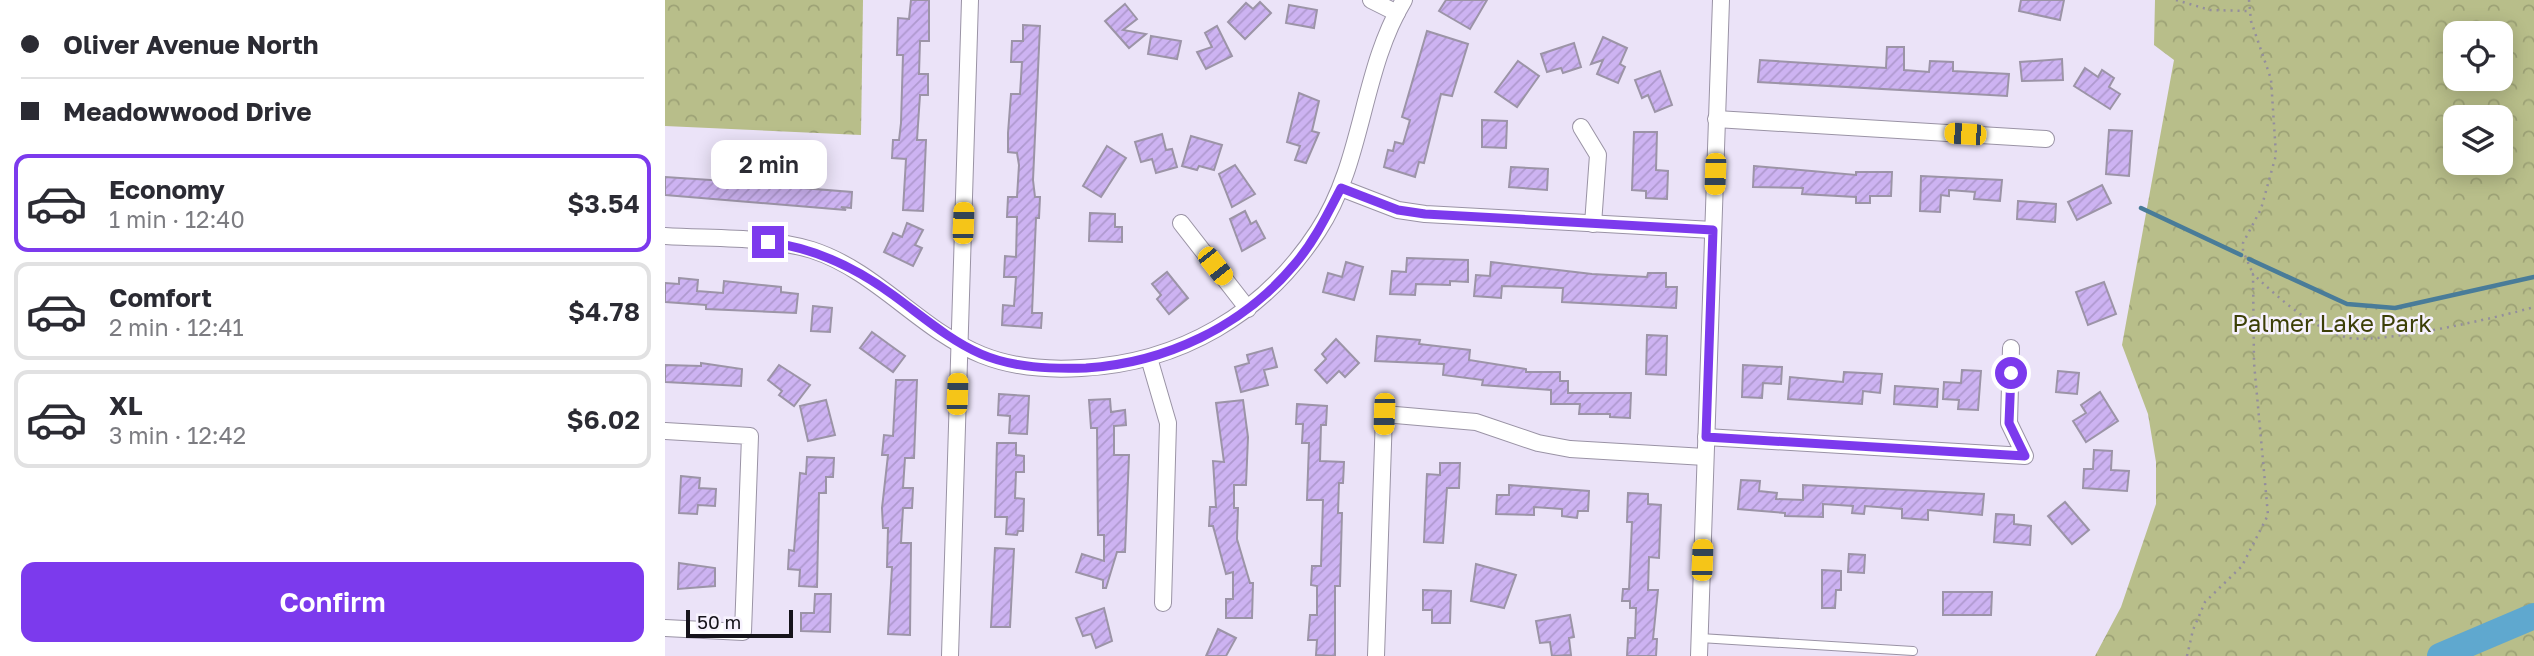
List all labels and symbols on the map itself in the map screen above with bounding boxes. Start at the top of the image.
car [1944,122,1987,146]
callout: 2 min [710,140,826,190]
car [1704,153,1727,195]
car [952,202,975,244]
route end [752,226,784,258]
car [1194,243,1237,289]
park label: Palmer Lake Park [2232,308,2432,337]
route start [1995,357,2027,389]
car [946,373,969,415]
car [1373,393,1396,435]
car [1691,539,1714,581]
scale bar [686,607,793,639]

